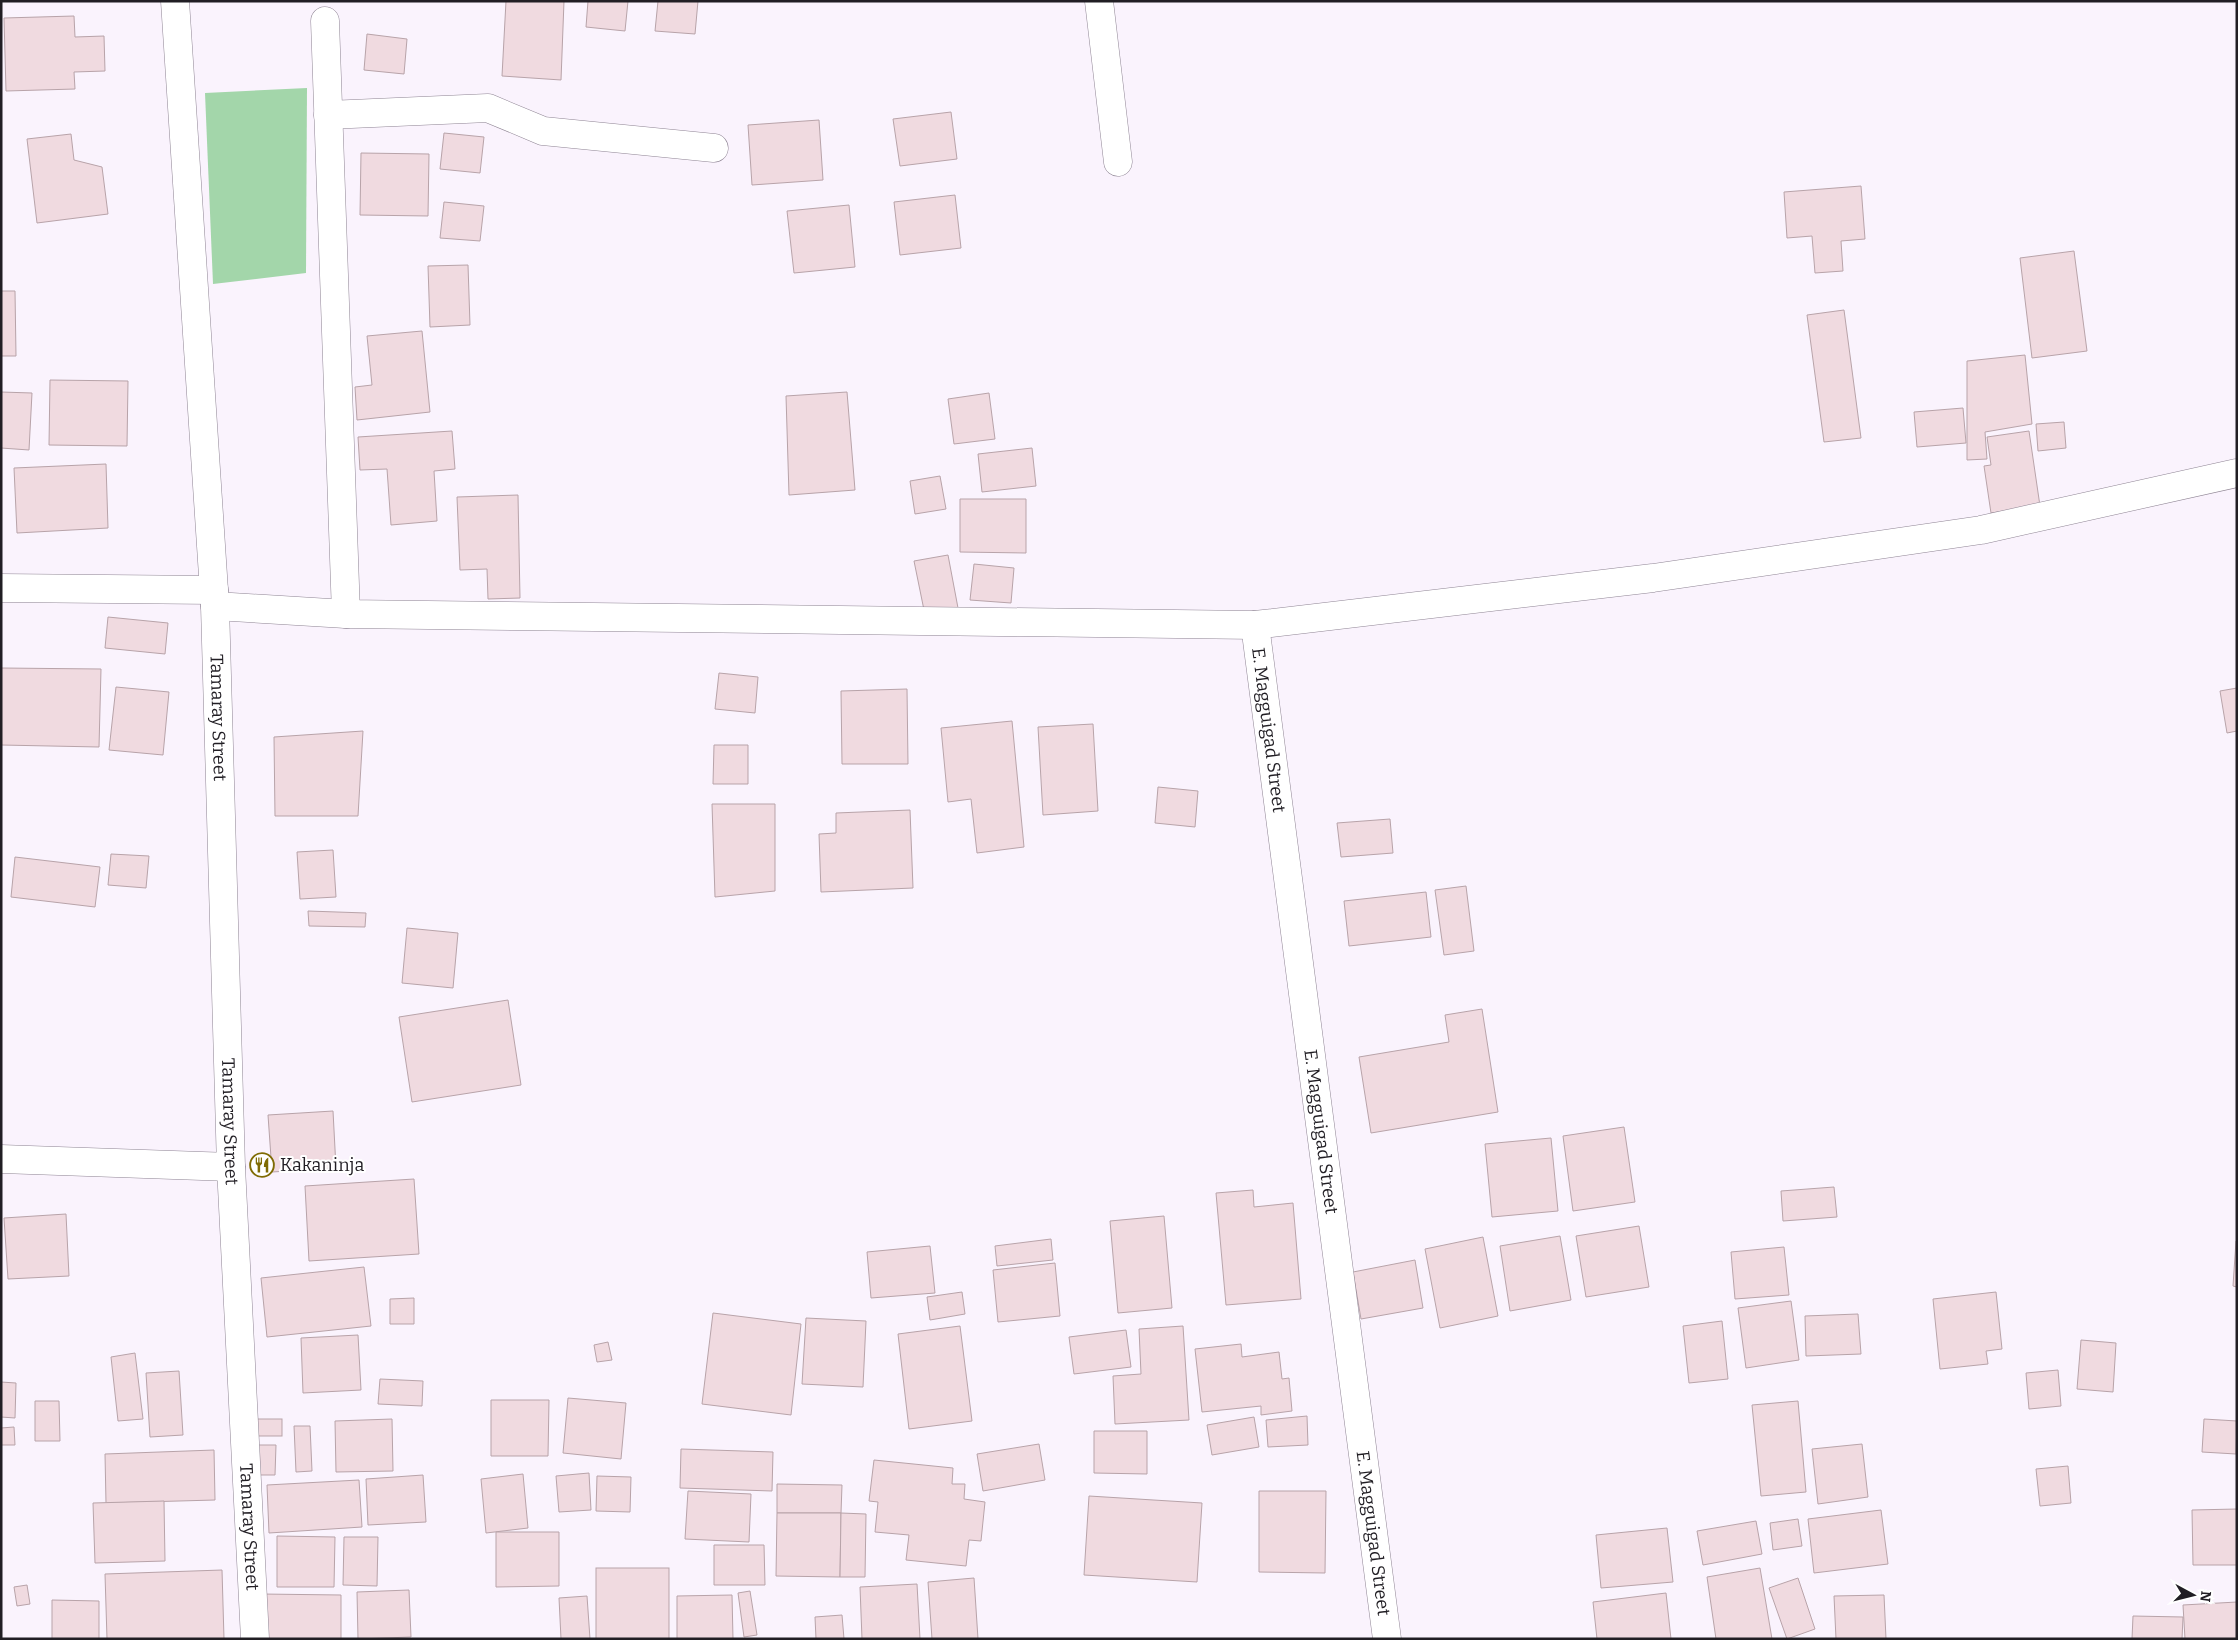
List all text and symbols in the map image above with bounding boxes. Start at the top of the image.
street label: E. Magguigad Street [1247,646,1290,814]
street label: Tamaray Street [205,654,231,782]
street label: E. Magguigad Street [1299,1048,1343,1216]
street label: Tamaray Street [217,1058,243,1186]
restaurant icon: Kakaninja [249,1152,275,1178]
place label: Kakaninja [280,1154,364,1176]
street label: E. Magguigad Street [1352,1450,1395,1617]
street label: Tamaray Street [235,1463,264,1592]
north arrow [2168,1570,2218,1620]
text: N [2196,1590,2215,1603]

